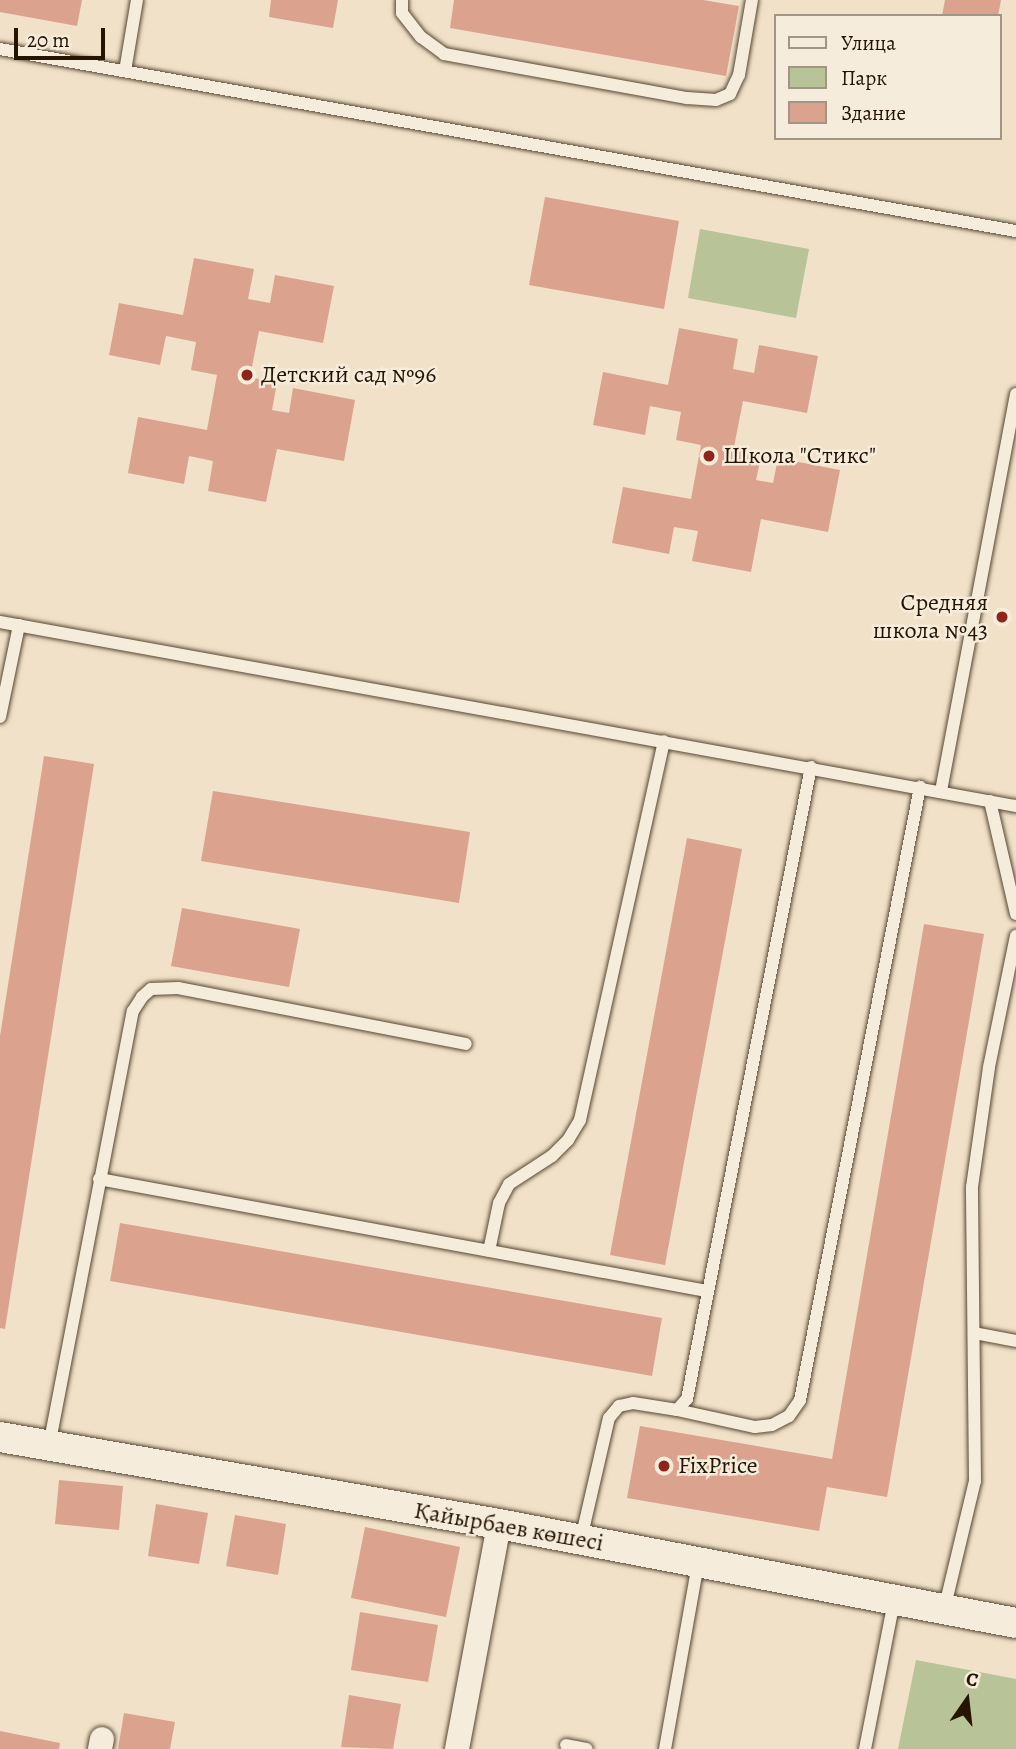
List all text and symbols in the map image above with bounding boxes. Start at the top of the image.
scale bar [18,14,108,58]
legend [774,14,1002,140]
text: 20 m [27,26,70,54]
text: Улица [841,29,896,57]
text: Парк [841,64,887,92]
text: Здание [841,99,906,127]
place label: Детский сад №96 [261,361,436,389]
marker: Детский сад №96 [239,367,255,383]
place label: Школа "Стикс" [723,442,877,470]
marker: Школа "Стикс" [701,448,717,464]
place label: Средняя школа №43 [873,589,988,645]
marker: Средняя школа №43 [994,609,1010,625]
place label: FixPrice [678,1452,757,1480]
marker: FixPrice [656,1458,672,1474]
street label: Қайырбаев көшесі [412,1496,606,1558]
north arrow [932,1665,1002,1735]
text: С [963,1666,981,1694]

